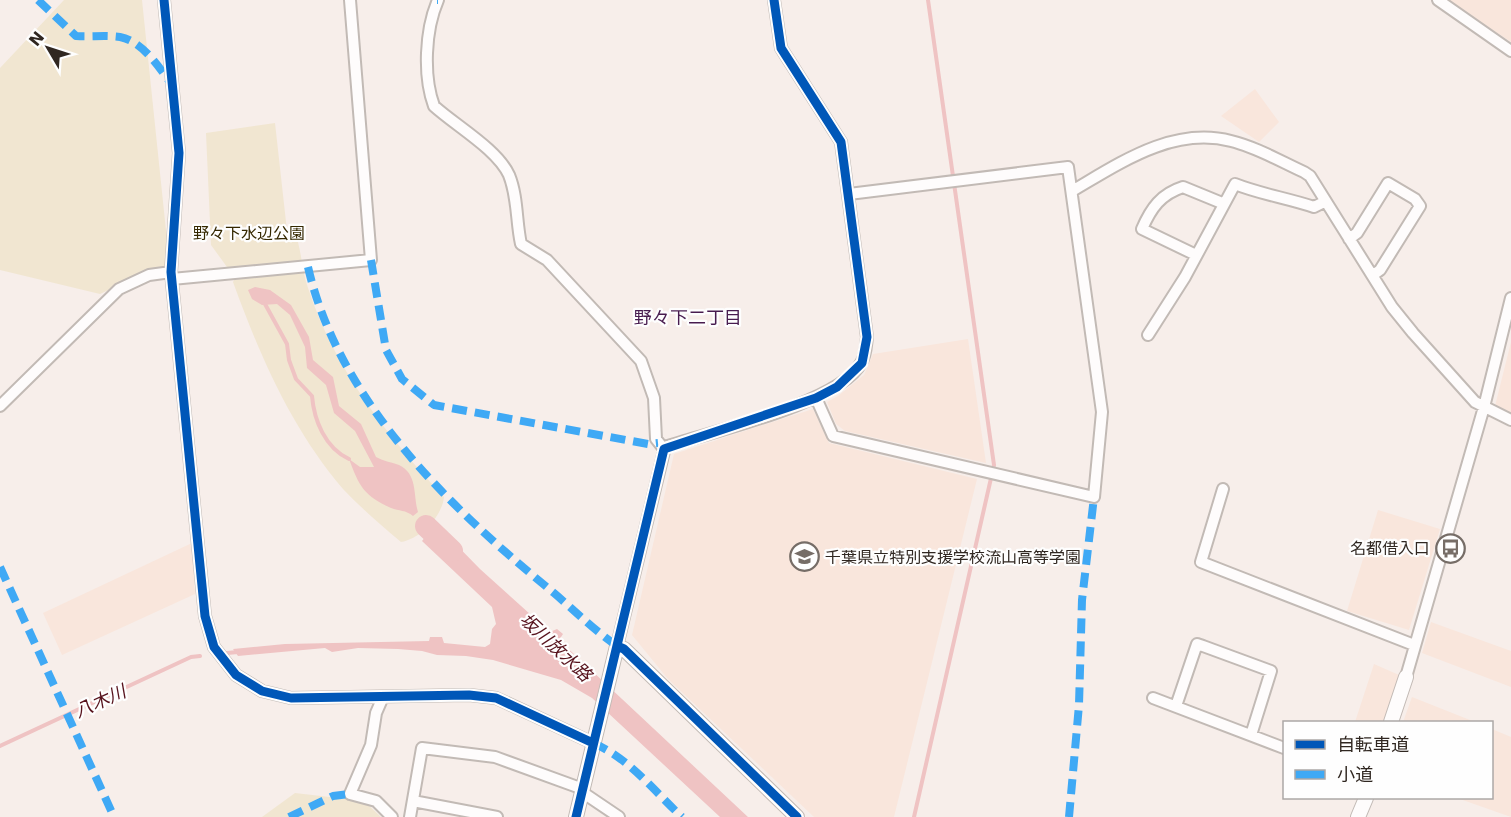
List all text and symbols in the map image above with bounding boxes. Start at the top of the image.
north arrow [18,18,78,78]
text: N [25,28,48,50]
park label: 野々下水辺公園 [193,224,305,243]
district label: 野々下二丁目 [634,307,742,328]
bus stop icon: 名都借入口 [1435,532,1467,564]
place label: 名都借入口 [1350,539,1430,558]
school or university icon: 千葉県立特別支援学校流山高等学園 [788,541,820,573]
place label: 千葉県立特別支援学校流山高等学園 [825,548,1081,567]
water label: 坂川放水路 [516,609,598,687]
water label: 八木川 [71,680,131,722]
legend [1283,721,1493,799]
text: 自転車道 [1337,734,1409,755]
text: 小道 [1337,764,1373,785]

